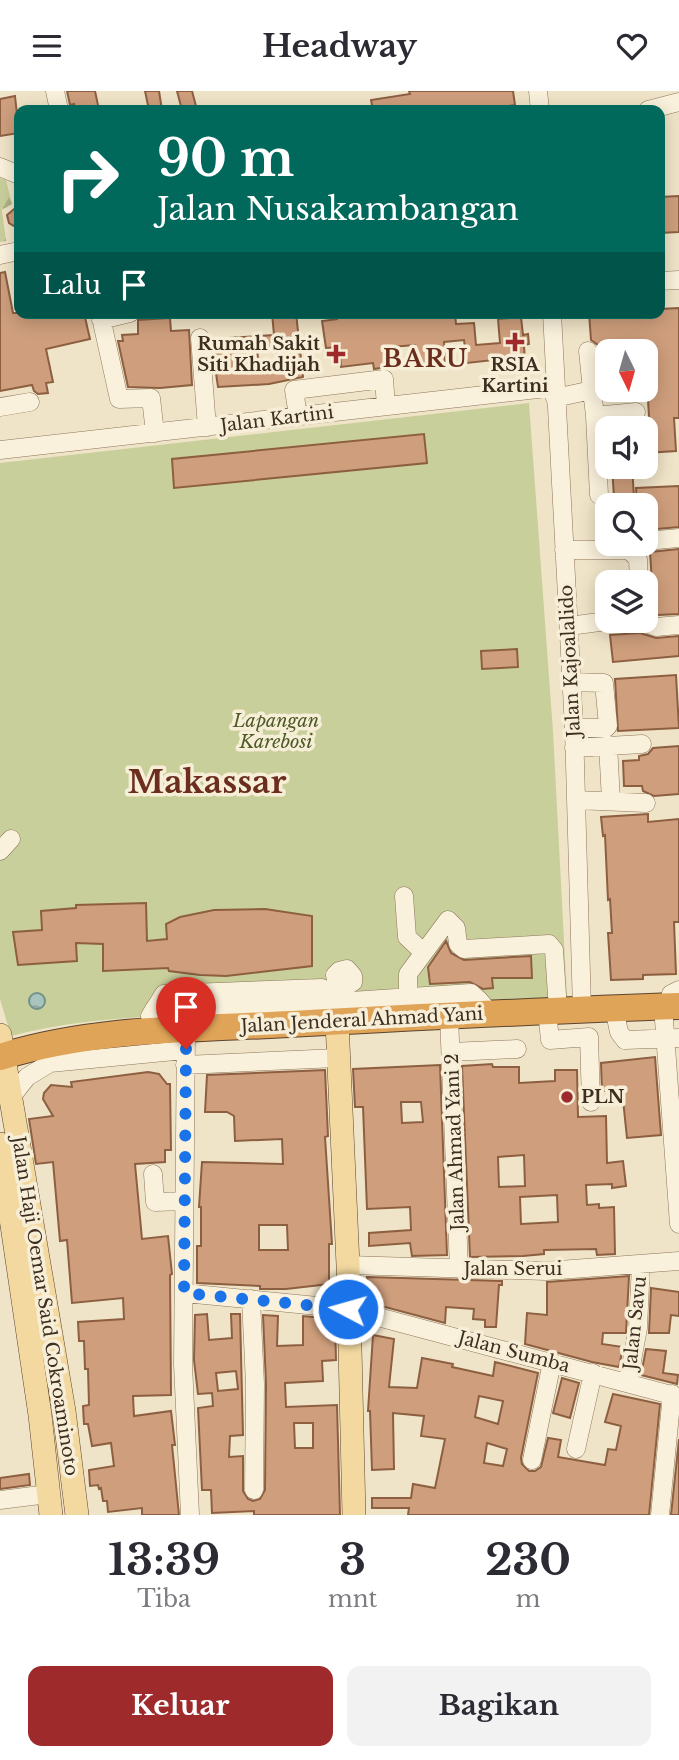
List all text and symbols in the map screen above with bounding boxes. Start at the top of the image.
text: Headway [262,26,417,66]
icon: menu [28,27,66,65]
icon: heart [613,27,651,65]
text: 90 m [157,128,294,189]
icon: right [42,133,133,224]
text: Jalan Nusakambangan [157,189,519,229]
icon: arrive [115,266,153,304]
text: Lalu [42,269,101,301]
marker: RSIA Kartini [505,332,525,352]
place label: Rumah Sakit Siti Khadijah [197,333,320,376]
north arrow [595,339,658,403]
map controls [595,339,658,633]
marker: Rumah Sakit Siti Khadijah [326,344,346,364]
district label: BARU [383,344,469,373]
place label: RSIA Kartini [481,354,549,397]
street label: Jalan Kartini [217,401,335,437]
button: sound [595,416,658,479]
button: search [595,493,658,556]
button: layers [595,570,658,633]
street label: Jalan Kajoalalido [555,584,585,740]
park label: Lapangan Karebosi [232,710,319,753]
district label: Makassar [128,762,286,802]
pin [156,977,216,1049]
icon: arrive [167,988,205,1026]
street label: Jalan Jenderal Ahmad Yani [238,1003,484,1037]
street label: Jalan Ahmad Yani 2 [441,1053,469,1233]
place label: PLN [581,1086,624,1108]
marker: PLN [559,1089,575,1105]
street label: Jalan Haji Oemar Said Cokroaminoto [7,1132,83,1478]
street label: Jalan Serui [462,1258,562,1280]
position arrow [311,1272,385,1346]
street label: Jalan Savu [619,1275,651,1373]
street label: Jalan Sumba [454,1326,572,1377]
text: 13:39 [108,1534,220,1586]
text: 3 [339,1534,366,1586]
text: 230 [485,1534,571,1586]
text: Tiba [137,1585,191,1613]
text: mnt [328,1585,377,1613]
text: m [516,1585,540,1613]
button: Keluar [28,1666,333,1746]
button: Bagikan [347,1666,651,1746]

